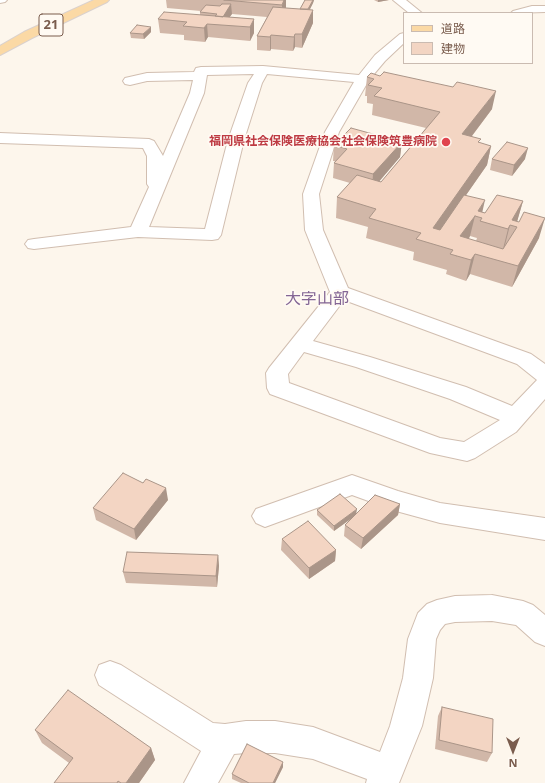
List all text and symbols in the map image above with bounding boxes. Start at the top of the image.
legend [403,12,533,64]
road number: 21 [39,14,63,36]
text: 道路 [441,20,465,37]
text: 建物 [441,40,465,57]
place label: 福岡県社会保険医療協会社会保険筑豊病院 [209,135,437,149]
marker: 福岡県社会保険医療協会社会保険筑豊病院 [440,136,452,148]
district label: 大字山部 [285,289,349,309]
north arrow [493,731,533,771]
text: N [509,756,517,771]

